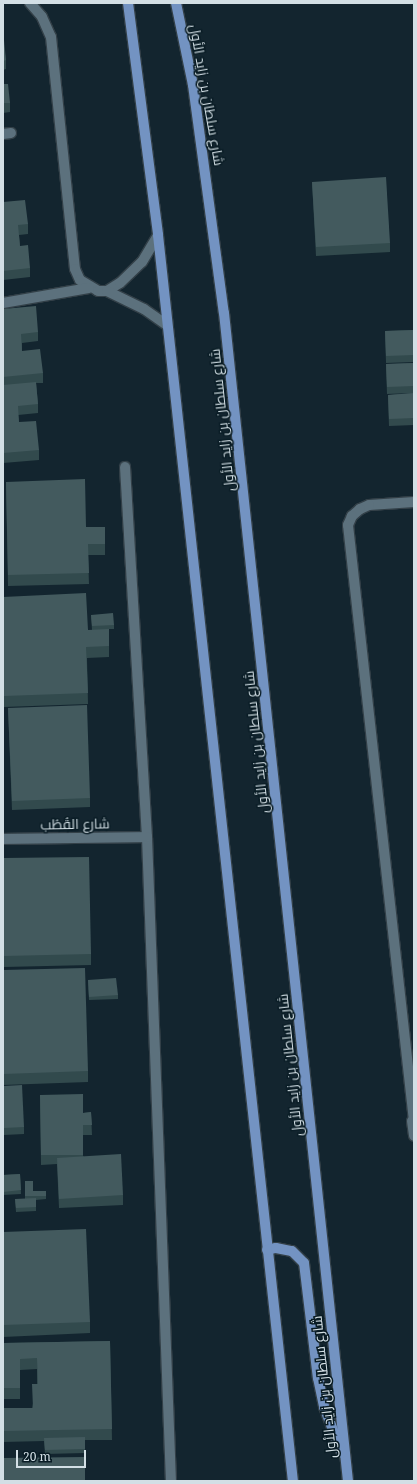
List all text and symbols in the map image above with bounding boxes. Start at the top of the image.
street label: شارع سلطان بن زايد الأول [186,23,228,167]
street label: شارع سلطان بن زايد الأول [206,348,238,492]
street label: شارع سلطان بن زايد الأول [240,670,272,814]
street label: شارع القُطُب [40,815,110,833]
street label: شارع سلطان بن زايد الأول [274,993,306,1137]
street label: شارع سلطان بن زايد الأول [308,1315,340,1459]
scale bar [18,1442,88,1468]
text: 20 m [23,1448,51,1465]

